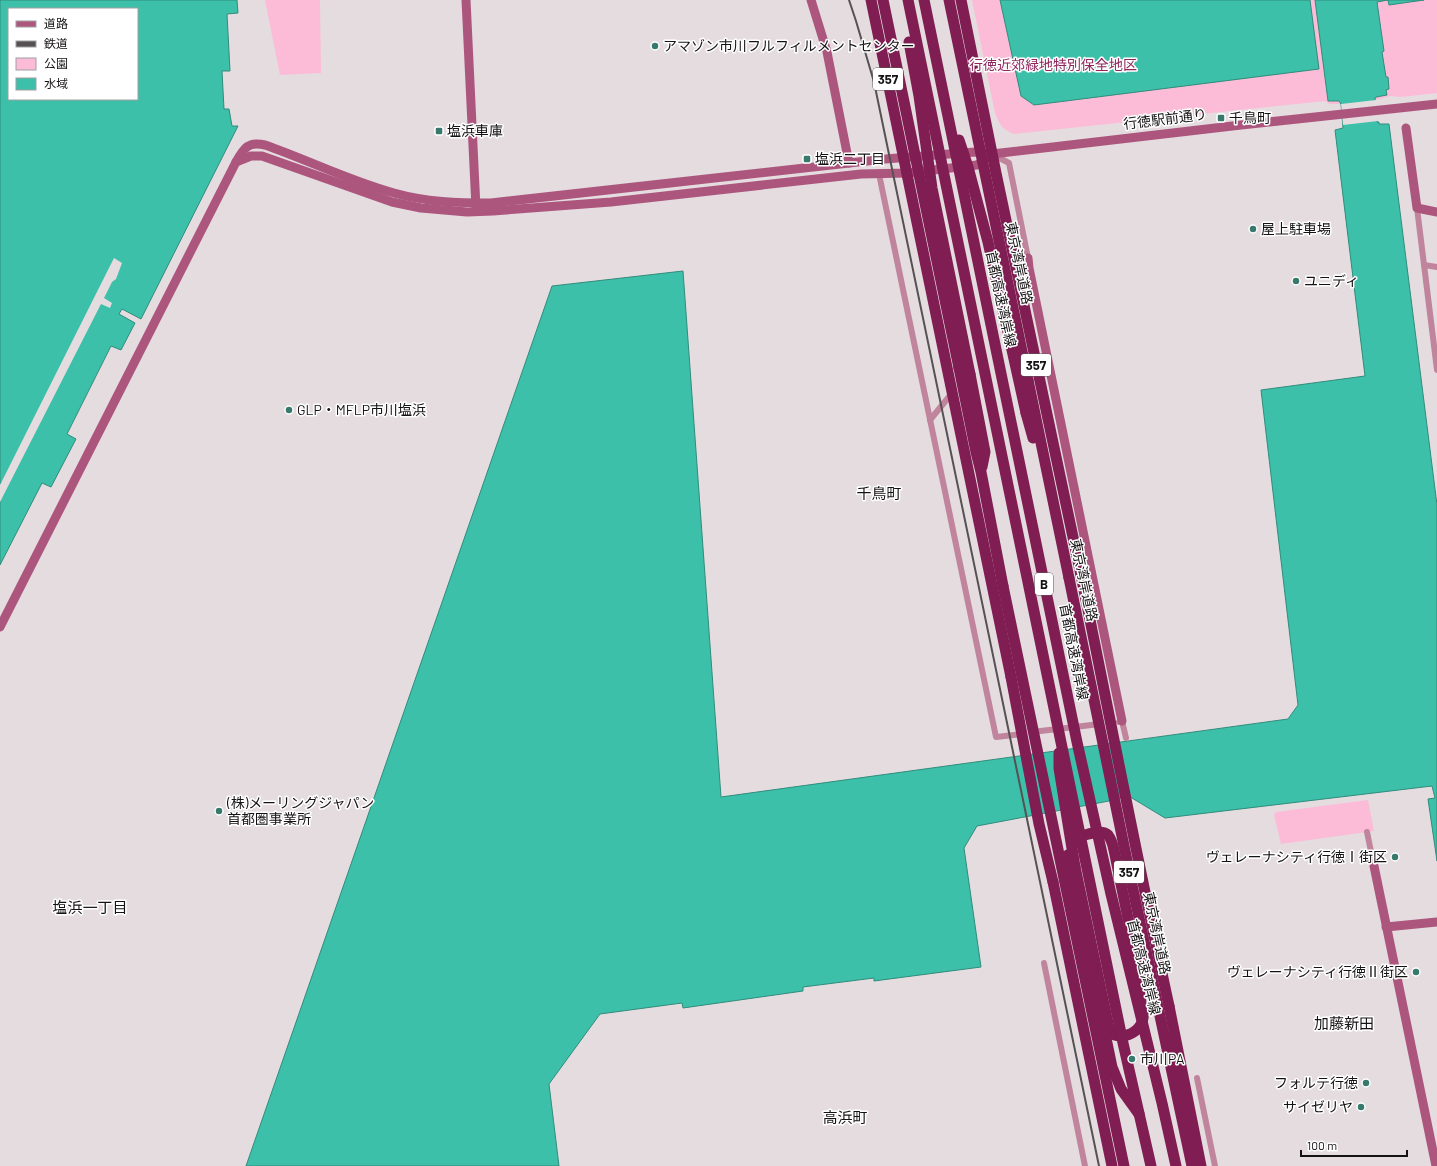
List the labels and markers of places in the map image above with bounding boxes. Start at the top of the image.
place label: アマゾン市川フルフィルメントセンター [663,37,915,54]
marker: アマゾン市川フルフィルメントセンター [650,41,660,51]
place label: 千鳥町 [1229,109,1271,126]
marker: 千鳥町 [1216,113,1226,123]
place label: 塩浜車庫 [447,122,503,139]
marker: 塩浜車庫 [434,126,444,136]
place label: 塩浜二丁目 [815,150,885,167]
marker: 塩浜二丁目 [802,154,812,164]
place label: 屋上駐車場 [1261,220,1331,237]
marker: 屋上駐車場 [1248,224,1258,234]
place label: ユニディ [1304,272,1359,289]
marker: ユニディ [1291,276,1301,286]
place label: GLP・MFLP市川塩浜 [297,401,426,418]
marker: GLP・MFLP市川塩浜 [284,405,294,415]
place label: (株)メーリングジャパン 首都圏事業所 [226,794,374,827]
marker: (株)メーリングジャパン 首都圏事業所 [214,806,224,816]
place label: ヴェレーナシティ行徳Ⅰ街区 [1206,848,1387,865]
marker: ヴェレーナシティ行徳Ⅰ街区 [1390,852,1400,862]
place label: ヴェレーナシティ行徳Ⅱ街区 [1227,963,1408,980]
marker: ヴェレーナシティ行徳Ⅱ街区 [1411,967,1421,977]
place label: 市川PA [1140,1050,1185,1067]
marker: 市川PA [1127,1054,1137,1064]
place label: フォルテ行徳 [1274,1074,1358,1091]
marker: フォルテ行徳 [1361,1078,1371,1088]
place label: サイゼリヤ [1283,1098,1353,1115]
marker: サイゼリヤ [1356,1102,1366,1112]

